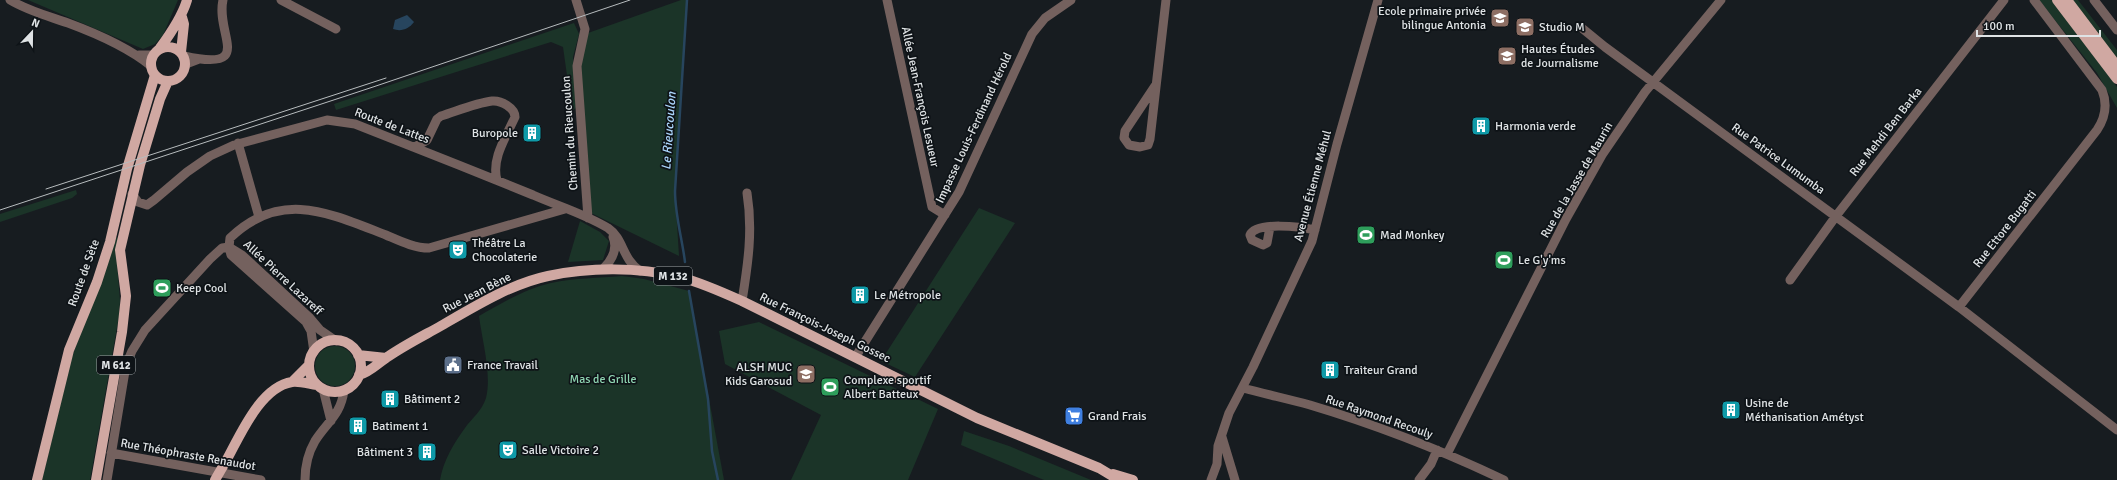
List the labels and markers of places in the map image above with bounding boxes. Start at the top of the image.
place label: Ecole primaire privée bilingue Antonia [1378,4,1486,33]
school or university icon: Ecole primaire privée bilingue Antonia [1489,7,1511,29]
school or university icon: Studio M [1514,16,1536,38]
place label: Studio M [1539,20,1585,35]
place label: Hautes Études de Journalisme [1521,42,1599,71]
school or university icon: Hautes Études de Journalisme [1496,45,1518,67]
building icon: Harmonia verde [1470,115,1492,137]
place label: Harmonia verde [1495,119,1576,134]
building icon: Buropole [521,122,543,144]
place label: Buropole [472,126,518,141]
sports icon: Mad Monkey [1355,224,1377,246]
place label: Mad Monkey [1380,228,1445,243]
place label: Théâtre La Chocolaterie [472,236,537,265]
theatre icon: Théâtre La Chocolaterie [447,239,469,261]
sports icon: Le G'y'ms [1493,249,1515,271]
place label: Le G'y'ms [1518,253,1566,268]
sports icon: Keep Cool [151,277,173,299]
place label: Keep Cool [176,281,228,296]
building icon: Le Métropole [849,284,871,306]
place label: Le Métropole [874,288,941,303]
public building icon: France Travail [442,354,464,376]
place label: France Travail [467,358,539,373]
building icon: Traiteur Grand [1319,359,1341,381]
place label: ALSH MUC Kids Garosud [725,360,792,389]
school or university icon: ALSH MUC Kids Garosud [795,363,817,385]
place label: Traiteur Grand [1344,363,1418,378]
place label: Complexe sportif Albert Batteux [844,373,932,402]
sports icon: Complexe sportif Albert Batteux [819,376,841,398]
building icon: Bâtiment 2 [379,388,401,410]
place label: Bâtiment 2 [404,392,460,407]
place label: Usine de Méthanisation Amétyst [1745,396,1864,425]
building icon: Usine de Méthanisation Amétyst [1720,399,1742,421]
supermarket icon: Grand Frais [1063,405,1085,427]
place label: Grand Frais [1088,409,1147,424]
building icon: Batiment 1 [347,415,369,437]
place label: Batiment 1 [372,419,428,434]
theatre icon: Salle Victoire 2 [497,439,519,461]
building icon: Bâtiment 3 [416,441,438,463]
place label: Salle Victoire 2 [522,443,599,458]
place label: Bâtiment 3 [357,445,413,460]

